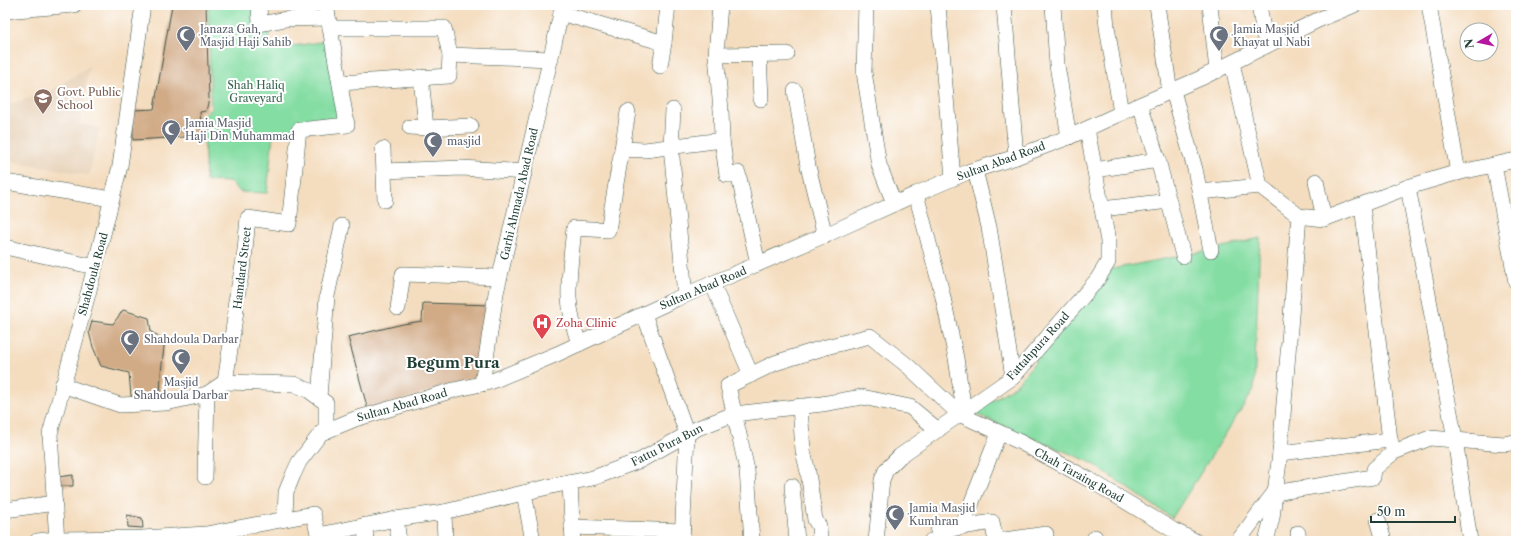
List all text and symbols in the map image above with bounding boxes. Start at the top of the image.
place label: Janaza Gah, Masjid Haji Sahib [198,22,292,49]
place label: Jamia Masjid Khayat ul Nabi [1231,22,1311,49]
north arrow [1459,22,1499,62]
mosque icon: Janaza Gah, Masjid Haji Sahib [175,24,197,52]
mosque icon: Jamia Masjid Khayat ul Nabi [1208,24,1230,52]
text: N [1461,37,1477,49]
park label: Shah Haliq Graveyard [227,78,285,105]
place label: Govt. Public School [57,85,121,112]
school or university icon: Govt. Public School [32,87,54,115]
place label: Jamia Masjid Haji Din Muhammad [183,116,295,143]
mosque icon: Jamia Masjid Haji Din Muhammad [160,118,182,146]
street label: Garhi Ahmada Abad Road [497,126,541,262]
mosque icon: masjid [422,130,444,158]
place label: masjid [447,134,481,148]
street label: Sultan Abad Road [955,138,1047,184]
street label: Hamdard Street [230,226,254,310]
street label: Shahdoula Road [75,231,111,317]
street label: Sultan Abad Road [657,263,749,313]
street label: Fattahpura Road [1004,309,1072,383]
hospital icon: Zoha Clinic [531,312,553,340]
place label: Zoha Clinic [556,316,617,330]
mosque icon: Shahdoula Darbar [119,328,141,356]
place label: Shahdoula Darbar [144,332,239,346]
mosque icon: Masjid Shahdoula Darbar [170,347,192,375]
district label: Begum Pura [406,353,500,372]
place label: Masjid Shahdoula Darbar [134,375,229,402]
street label: Sultan Abad Road [355,385,449,425]
street label: Fattu Pura Bun [629,421,705,469]
street label: Chah Taraing Road [1032,445,1126,506]
scale bar [1371,498,1455,524]
place label: Jamia Masjid Kumhran [907,501,976,528]
mosque icon: Jamia Masjid Kumhran [884,503,906,531]
text: 50 m [1377,504,1406,519]

